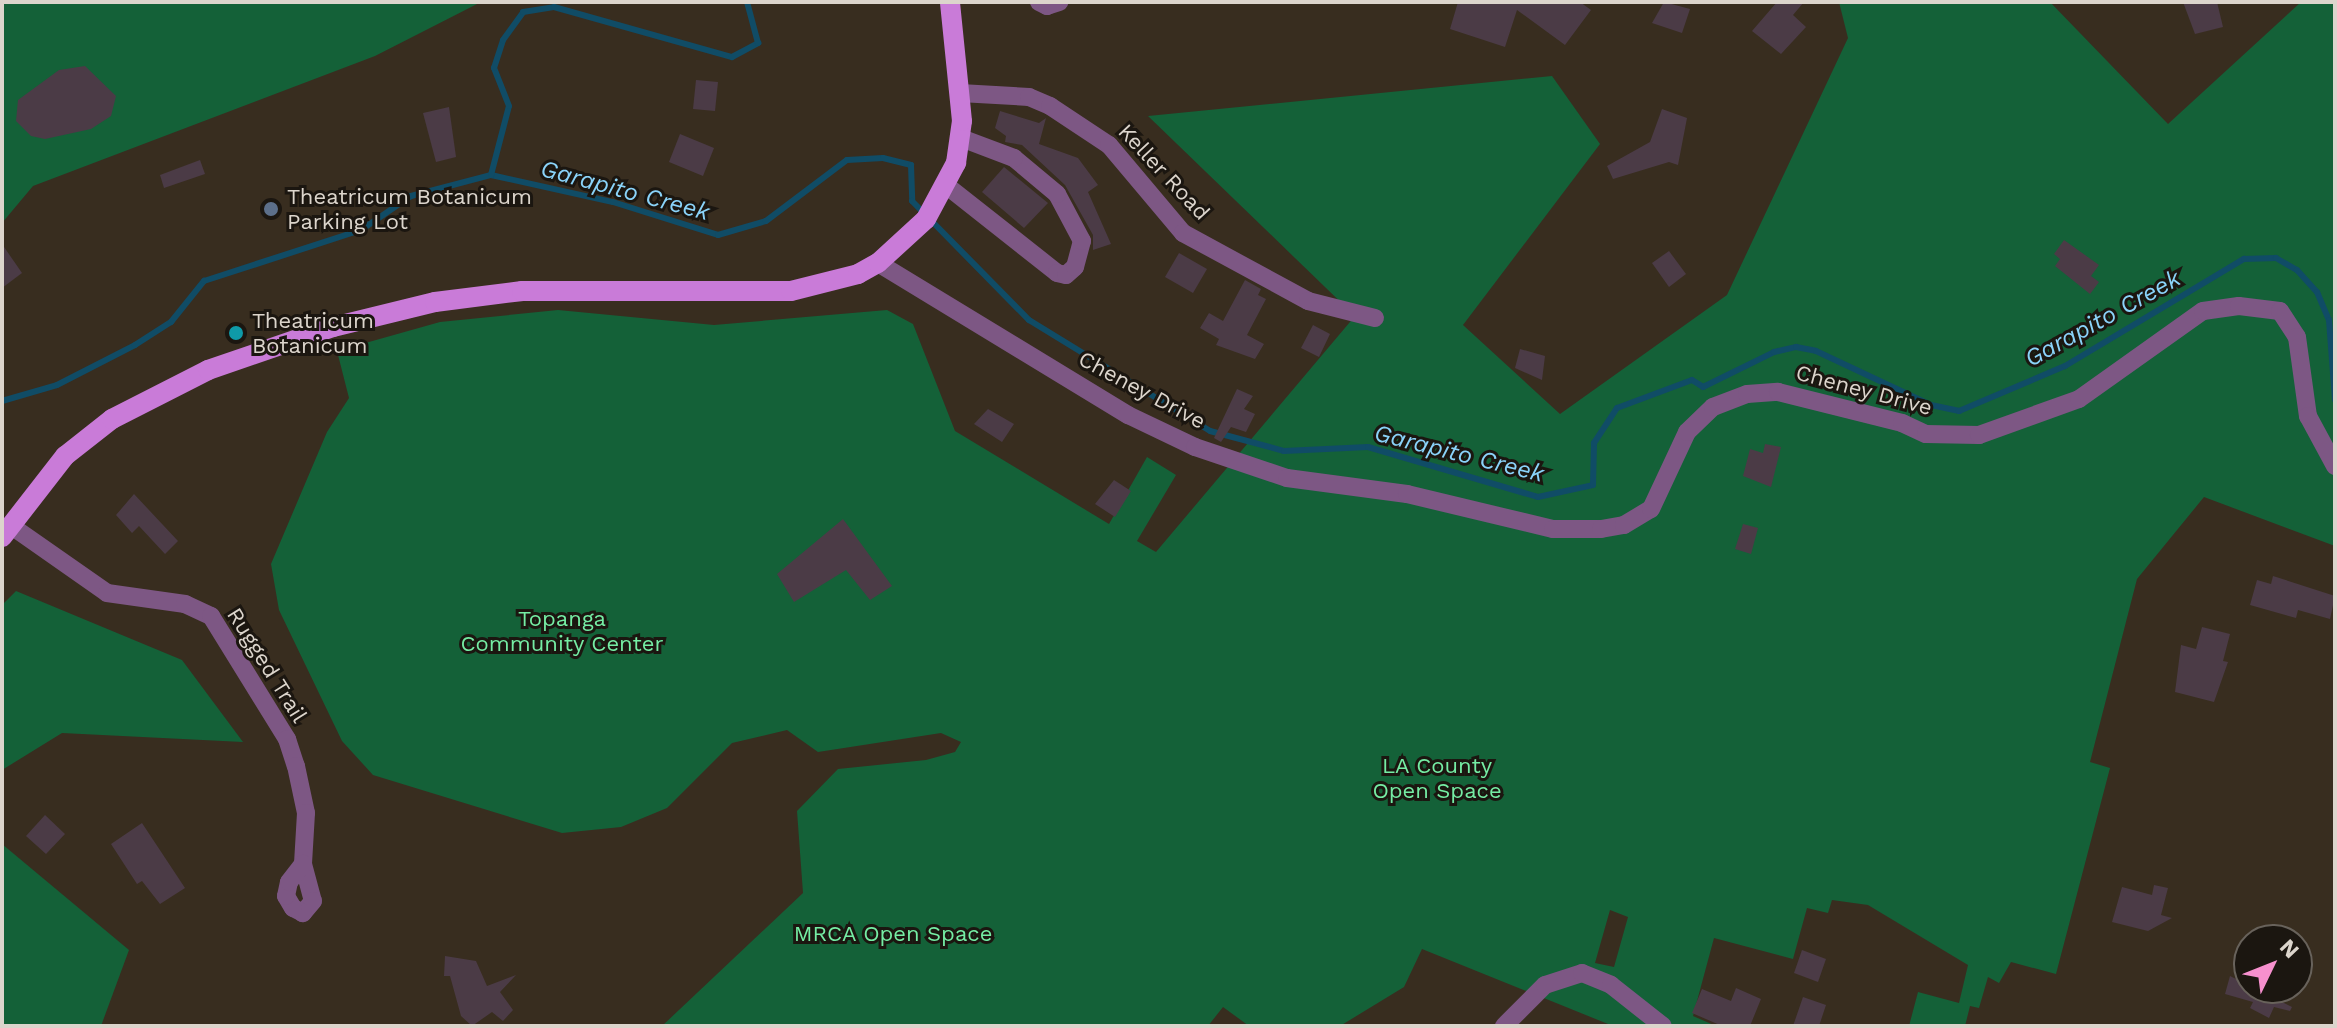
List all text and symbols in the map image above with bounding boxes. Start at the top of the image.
street label: Keller Road [1113,118,1215,226]
water label: Garapito Creek [537,155,713,227]
place label: Theatricum Botanicum Parking Lot [287,183,532,234]
marker: Theatricum Botanicum Parking Lot [262,200,280,218]
water label: Garapito Creek [2020,264,2186,374]
place label: Theatricum Botanicum [252,307,374,358]
marker: Theatricum Botanicum [227,324,245,342]
street label: Cheney Drive [1074,345,1210,435]
street label: Cheney Drive [1793,359,1935,421]
water label: Garapito Creek [1371,419,1547,489]
street label: Rugged Trail [221,603,313,727]
park label: Topanga Community Center [460,605,664,656]
park label: LA County Open Space [1372,752,1502,804]
park label: MRCA Open Space [793,921,993,947]
north arrow [2233,924,2313,1004]
text: N [2275,934,2304,963]

